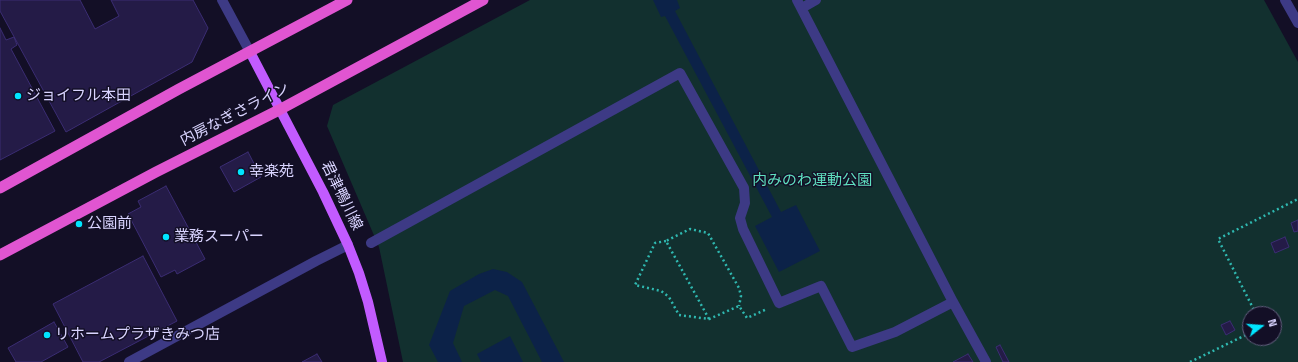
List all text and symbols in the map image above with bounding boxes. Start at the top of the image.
street label: 内房なぎさライン [177,80,293,150]
place label: ジョイフル本田 [26,87,131,105]
marker: ジョイフル本田 [13,91,23,101]
street label: 君津鴨川線 [316,158,366,234]
place label: 幸楽苑 [249,163,294,181]
marker: 幸楽苑 [236,167,246,177]
park label: 内みのわ運動公園 [752,172,872,190]
place label: 公園前 [87,215,132,233]
marker: 公園前 [74,219,84,229]
place label: 業務スーパー [174,228,264,246]
marker: 業務スーパー [161,232,171,242]
north arrow [1242,306,1282,346]
text: N [1264,317,1281,329]
place label: リホームプラザきみつ店 [55,326,220,344]
marker: リホームプラザきみつ店 [42,330,52,340]

